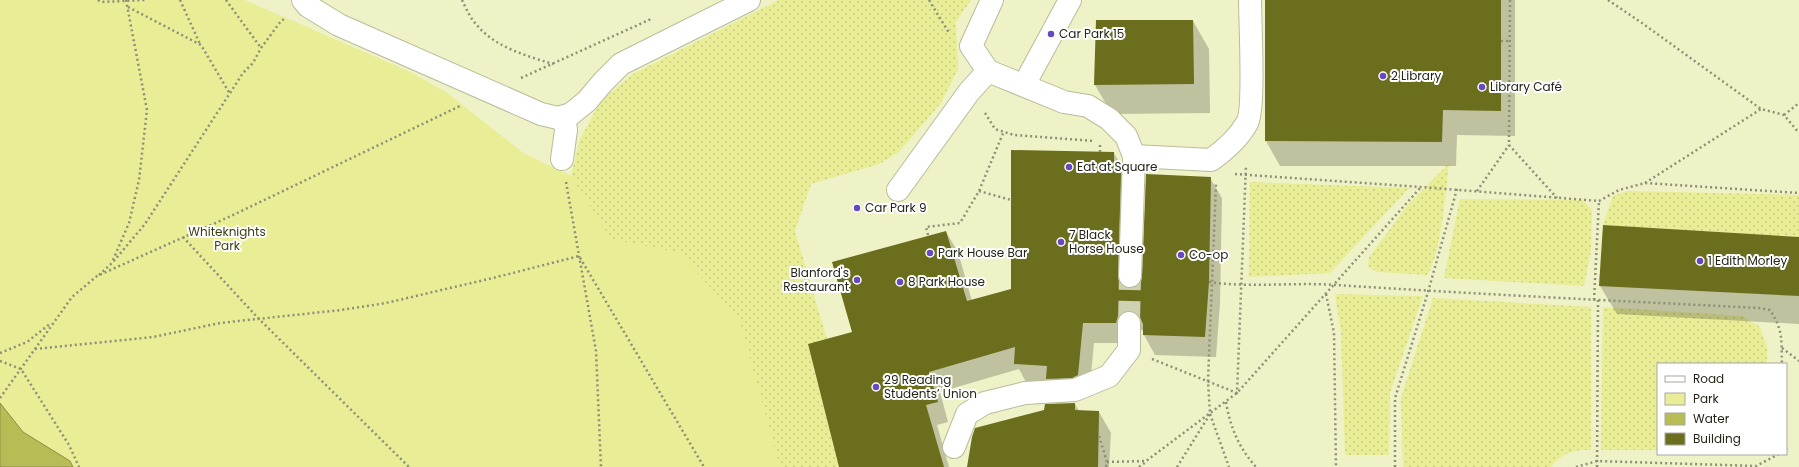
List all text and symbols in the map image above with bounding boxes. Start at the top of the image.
place label: Car Park 15 [1059,25,1124,42]
marker: Car Park 15 [1046,29,1056,39]
place label: 2 Library [1391,67,1441,84]
marker: 2 Library [1378,71,1388,81]
place label: Library Café [1490,78,1562,95]
marker: Library Café [1477,82,1487,92]
place label: Eat at Square [1077,158,1157,175]
marker: Eat at Square [1064,162,1074,172]
place label: Car Park 9 [865,199,927,216]
marker: Car Park 9 [852,203,862,213]
park label: Whiteknights Park [188,223,266,254]
place label: 7 Black Horse House [1069,226,1144,257]
marker: 7 Black Horse House [1056,237,1066,247]
place label: Park House Bar [938,244,1028,261]
place label: Co-op [1189,246,1228,263]
marker: Park House Bar [925,248,935,258]
marker: Co-op [1176,250,1186,260]
place label: 1 Edith Morley [1708,252,1787,269]
marker: 1 Edith Morley [1695,256,1705,266]
place label: Blanford's Restaurant [783,264,849,295]
place label: 8 Park House [908,273,985,290]
marker: Blanford's Restaurant [852,275,862,285]
marker: 8 Park House [895,277,905,287]
legend [1657,363,1787,455]
text: Road [1693,370,1724,387]
place label: 29 Reading Students’ Union [884,371,977,402]
marker: 29 Reading Students’ Union [871,382,881,392]
text: Park [1693,390,1720,407]
text: Water [1693,410,1730,427]
text: Building [1693,430,1741,447]

